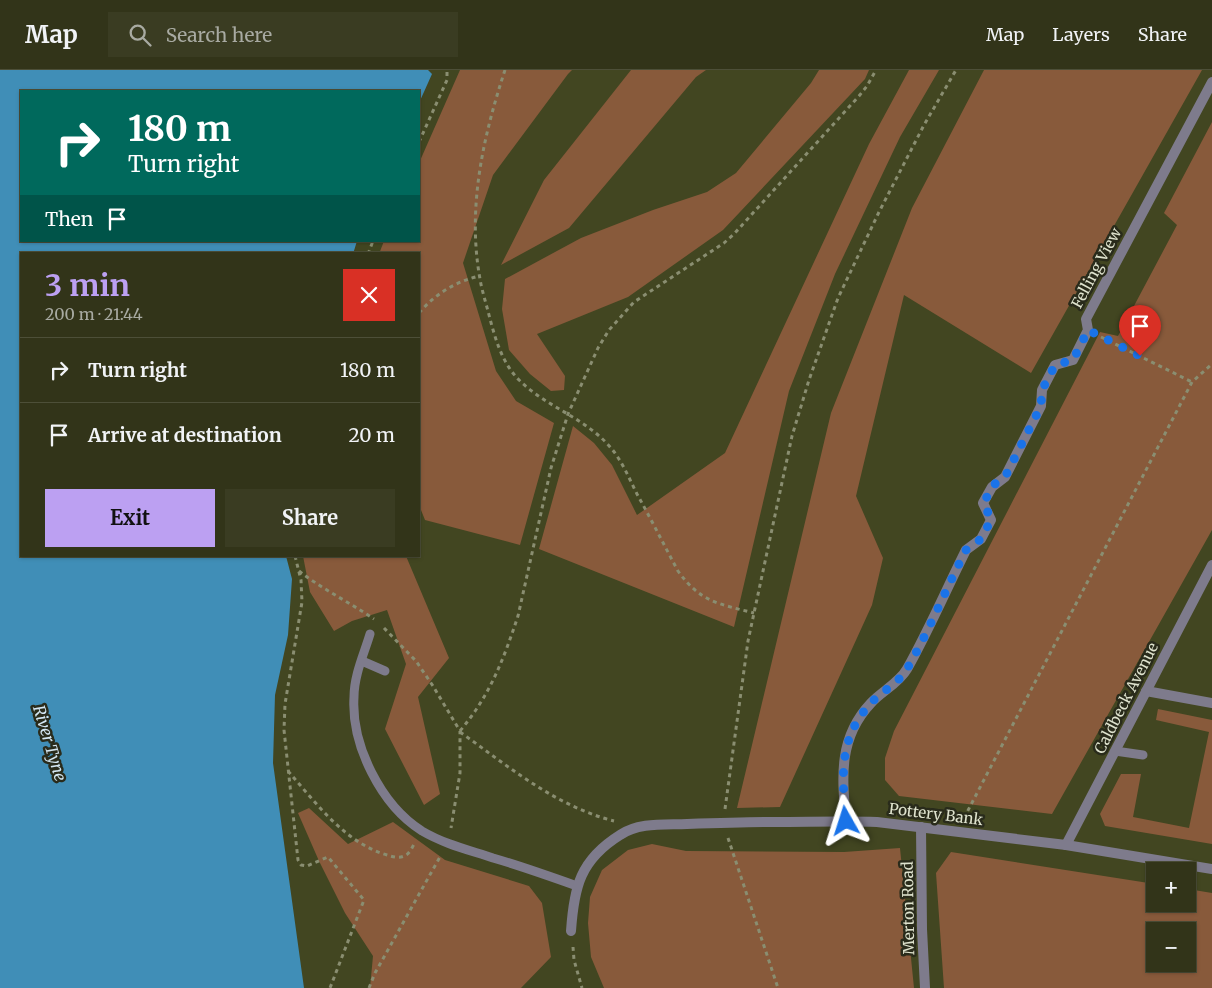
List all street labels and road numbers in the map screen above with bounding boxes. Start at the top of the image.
street label: Felling View [1067,224,1125,311]
street label: Caldbeck Avenue [1090,639,1162,757]
street label: Pottery Bank [888,799,985,829]
street label: Merton Road [898,861,918,955]

